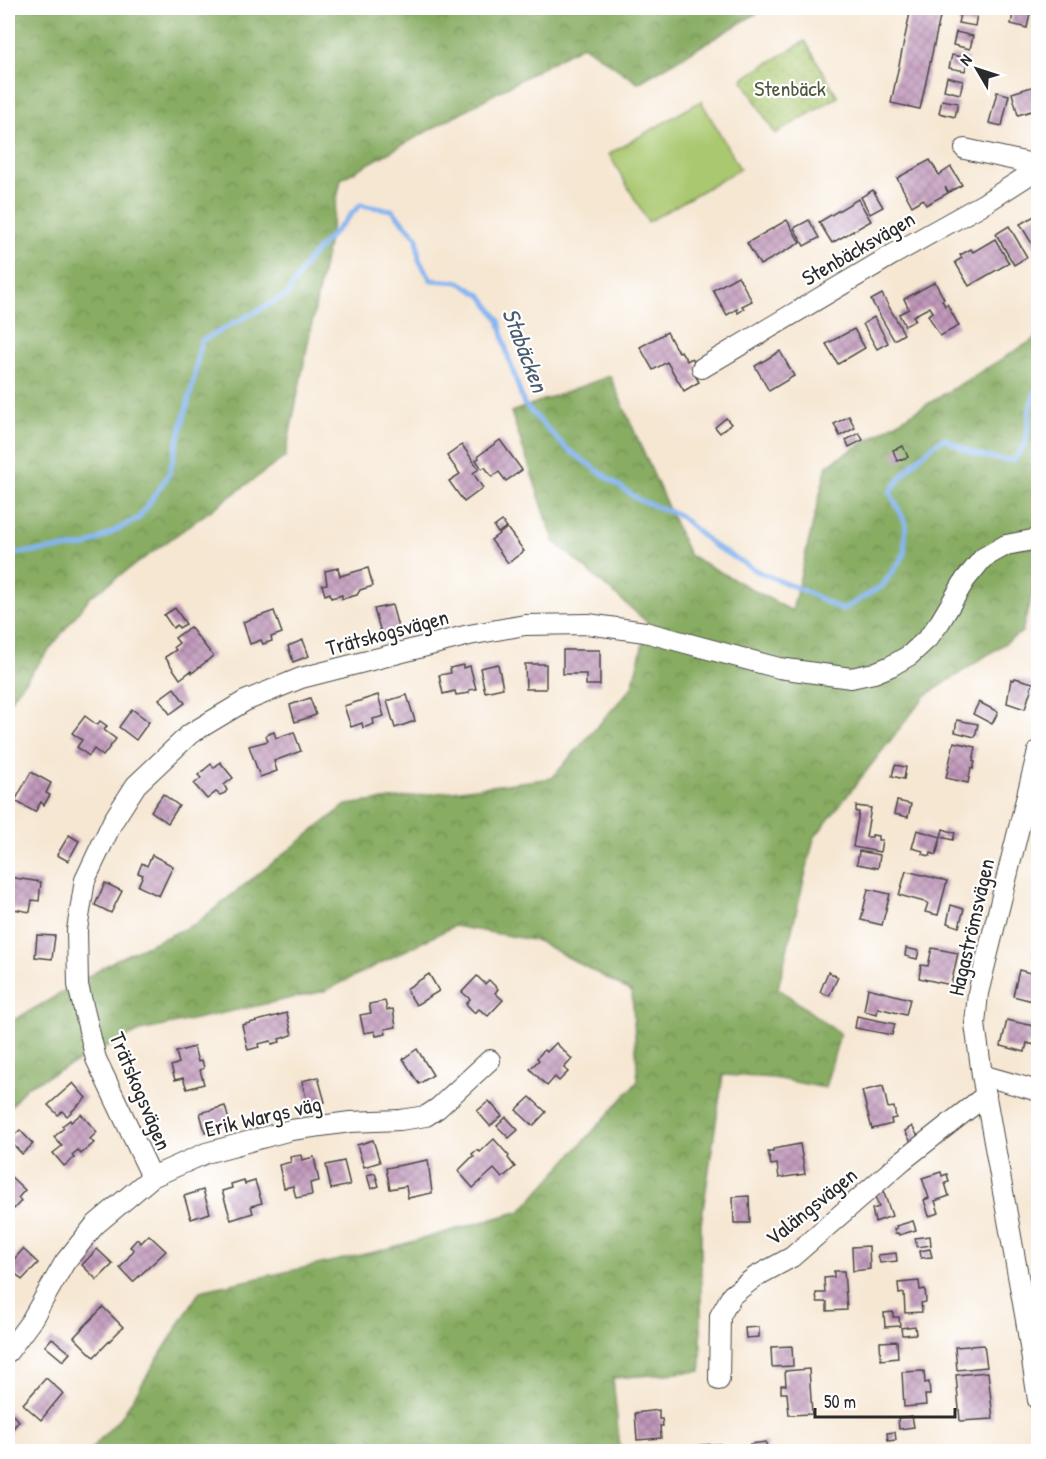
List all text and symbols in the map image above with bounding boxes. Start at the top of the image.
north arrow [947,39,1007,99]
text: N [954,49,977,70]
park label: Stenbäck [754,73,826,103]
street label: Stenbäcksvägen [796,203,920,293]
water label: Stabäcken [495,303,557,398]
street label: Trätskogsvägen [322,601,452,663]
street label: Hagaströmsvägen [941,855,1001,999]
street label: Trätskogsvägen [103,1027,179,1155]
street label: Erik Wargs väg [202,1088,324,1144]
street label: Valängsvägen [759,1160,863,1252]
scale bar [815,1381,954,1419]
text: 50 m [824,1389,856,1414]

